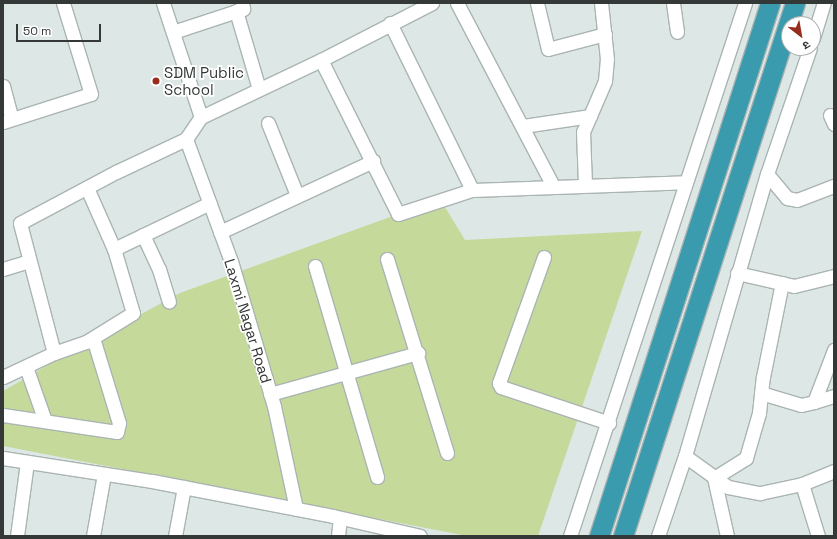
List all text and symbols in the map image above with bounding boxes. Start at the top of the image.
scale bar [18,16,103,42]
north arrow [781,16,821,56]
text: 50 m [23,23,51,39]
text: उ [800,38,813,53]
place label: SDM Public School [164,63,244,98]
marker: SDM Public School [151,76,161,86]
street label: Laxmi Nagar Road [221,257,275,385]

